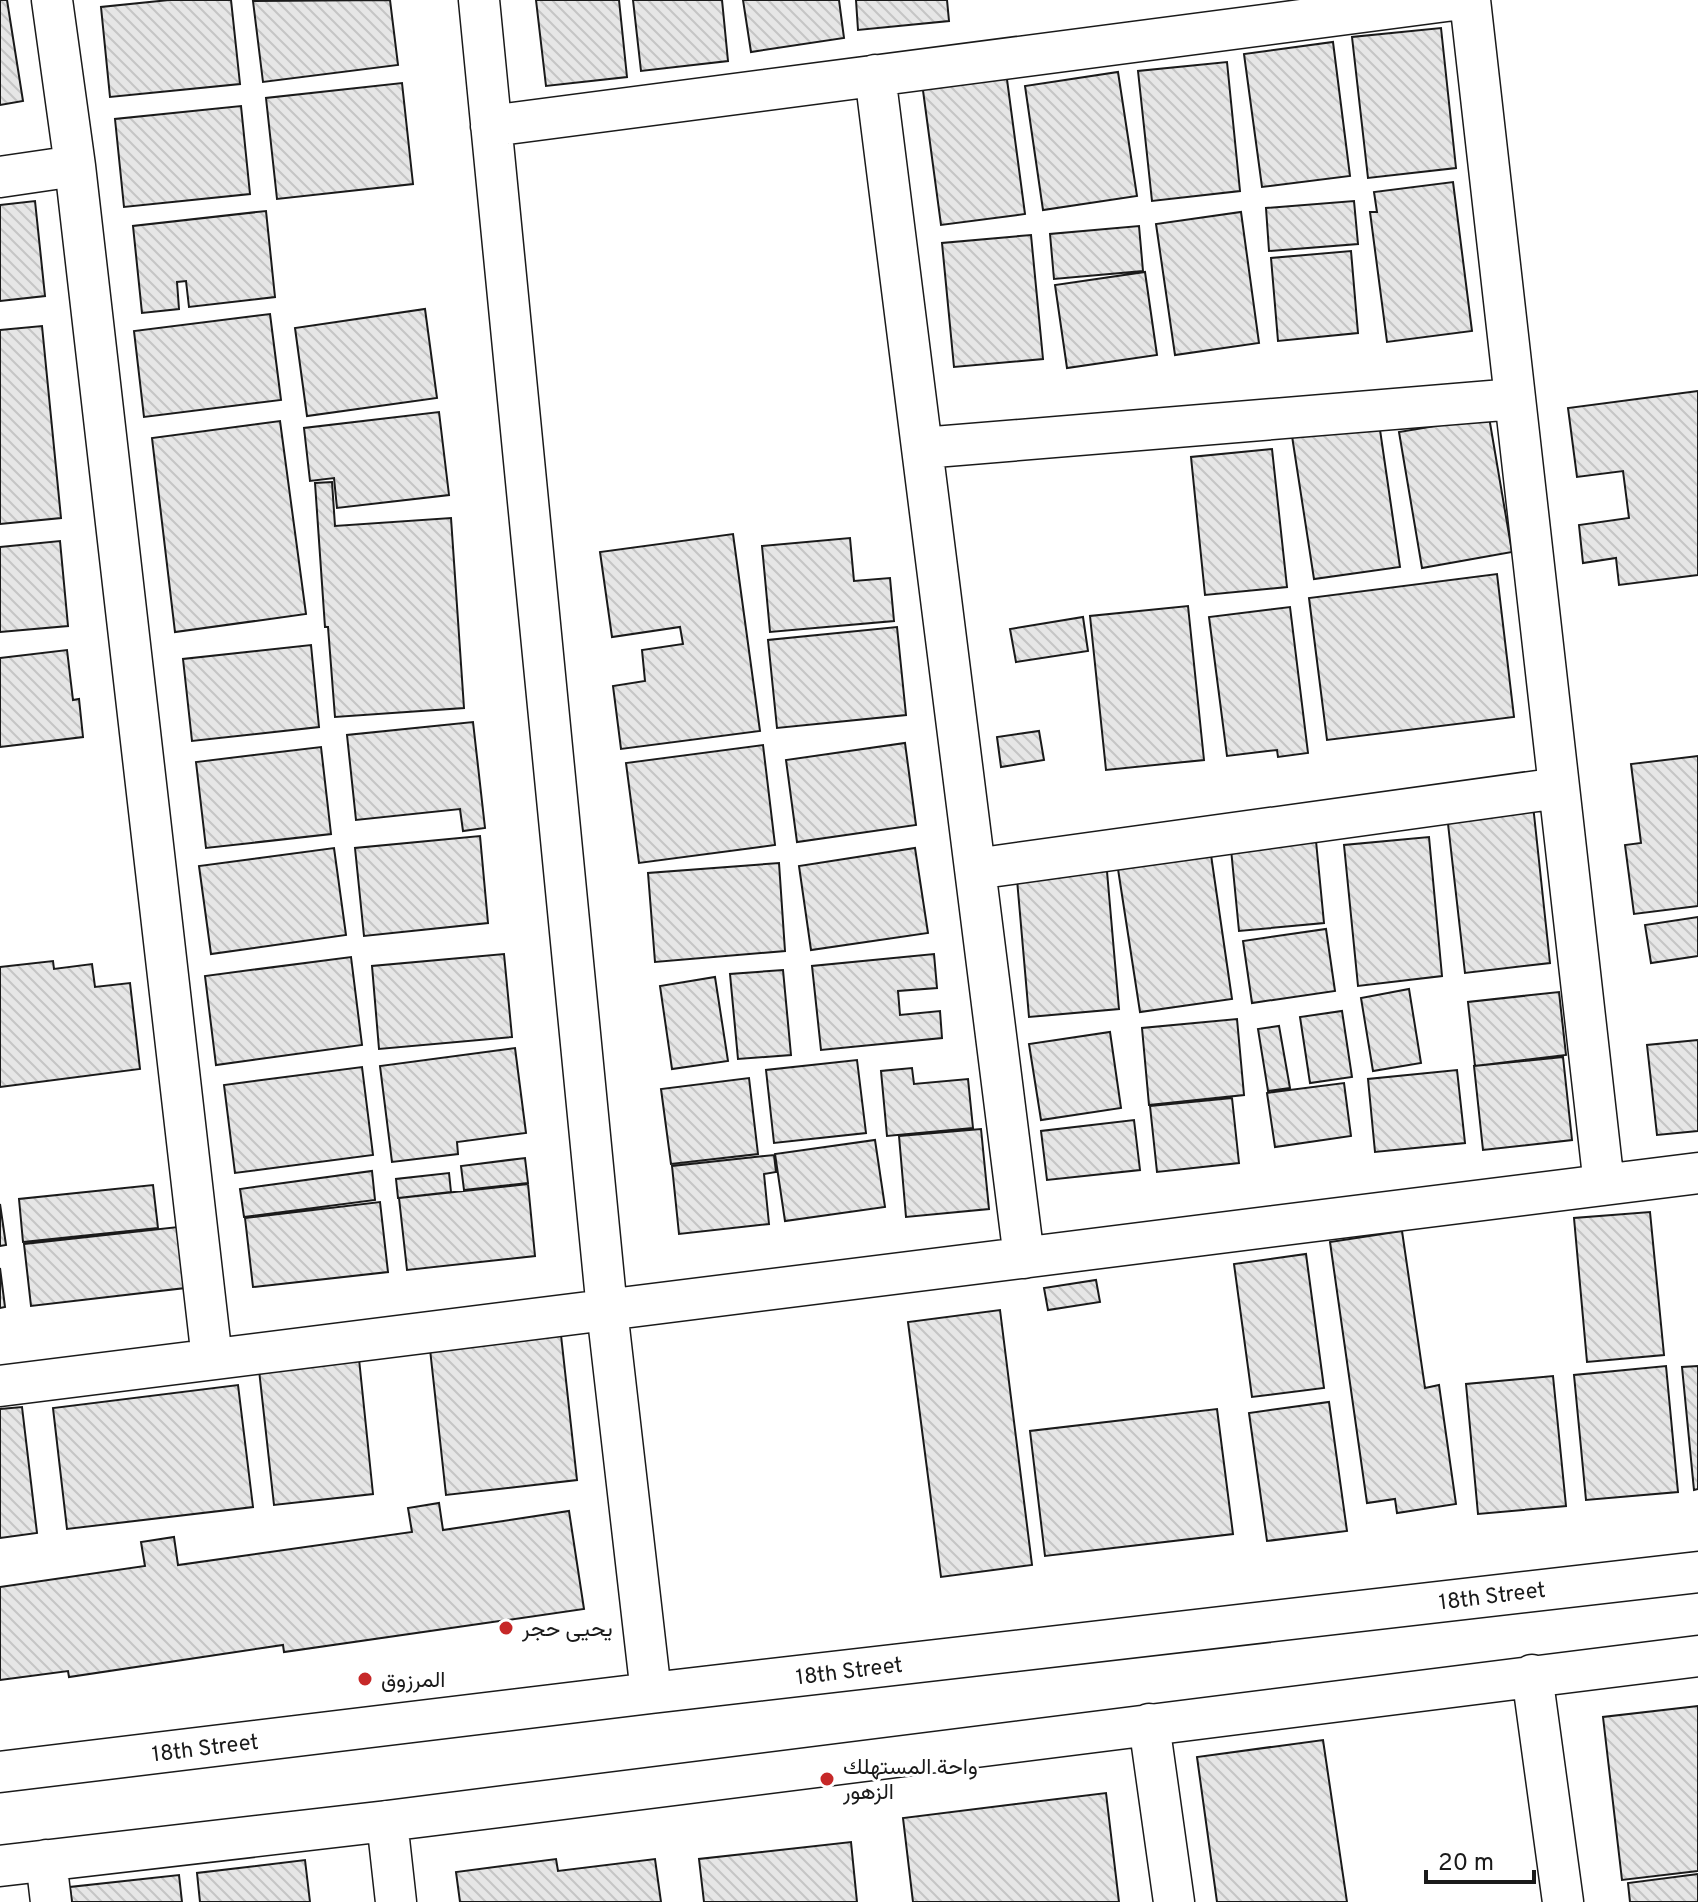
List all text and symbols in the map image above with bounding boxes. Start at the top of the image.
street label: 18th Street [1437,1578,1547,1617]
place label: يحيى حجر [521,1617,613,1644]
marker: يحيى حجر [497,1619,515,1637]
street label: 18th Street [794,1653,904,1692]
place label: المرزوق [381,1668,445,1695]
marker: المرزوق [356,1670,374,1688]
street label: 18th Street [150,1730,260,1769]
place label: واحة المستهلك الزهور [842,1755,978,1807]
marker: واحة المستهلك الزهور [818,1770,836,1788]
scale bar [1426,1834,1534,1884]
text: 20 m [1438,1849,1494,1879]

